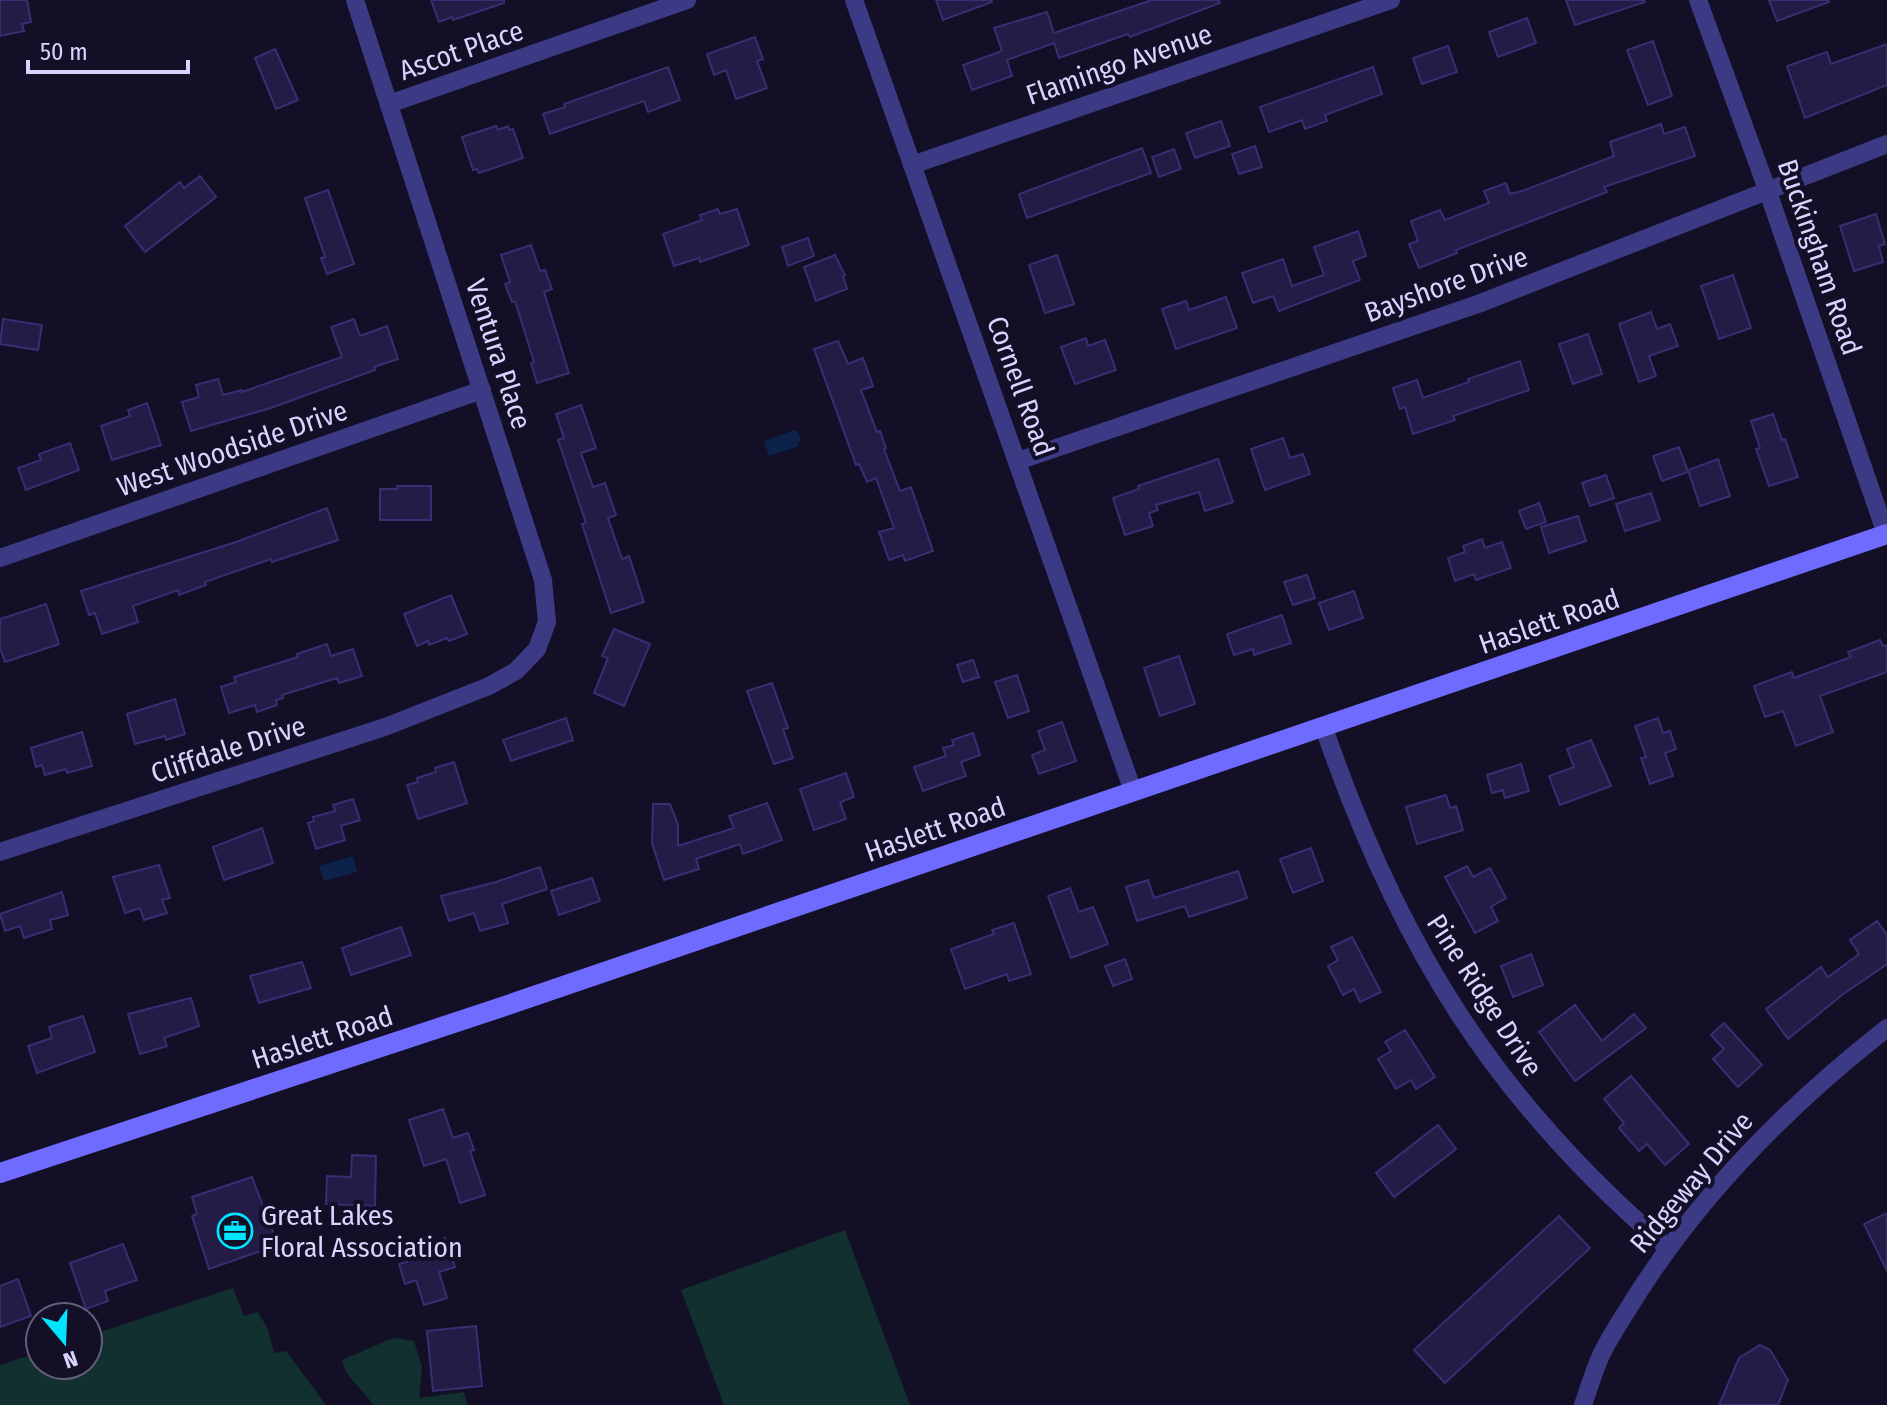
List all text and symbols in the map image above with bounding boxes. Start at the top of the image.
street label: Ascot Place [395,14,528,87]
street label: Flamingo Avenue [1022,17,1216,112]
scale bar [28,24,188,74]
text: 50 m [40,38,88,66]
street label: Buckingham Road [1771,155,1868,359]
street label: Bayshore Drive [1360,240,1532,329]
street label: Ventura Place [459,275,538,433]
street label: Cornell Road [980,312,1061,460]
street label: West Woodside Drive [113,394,352,503]
street label: Haslett Road [1475,582,1624,661]
street label: Cliffdale Drive [147,709,310,790]
street label: Haslett Road [861,790,1010,869]
street label: Pine Ridge Drive [1420,908,1549,1083]
street label: Haslett Road [247,999,397,1076]
street label: Ridgeway Drive [1623,1105,1760,1259]
place label: Great Lakes Floral Association [261,1199,463,1264]
office icon: Great Lakes Floral Association [216,1212,254,1250]
north arrow [24,1301,104,1381]
text: N [60,1345,81,1374]

